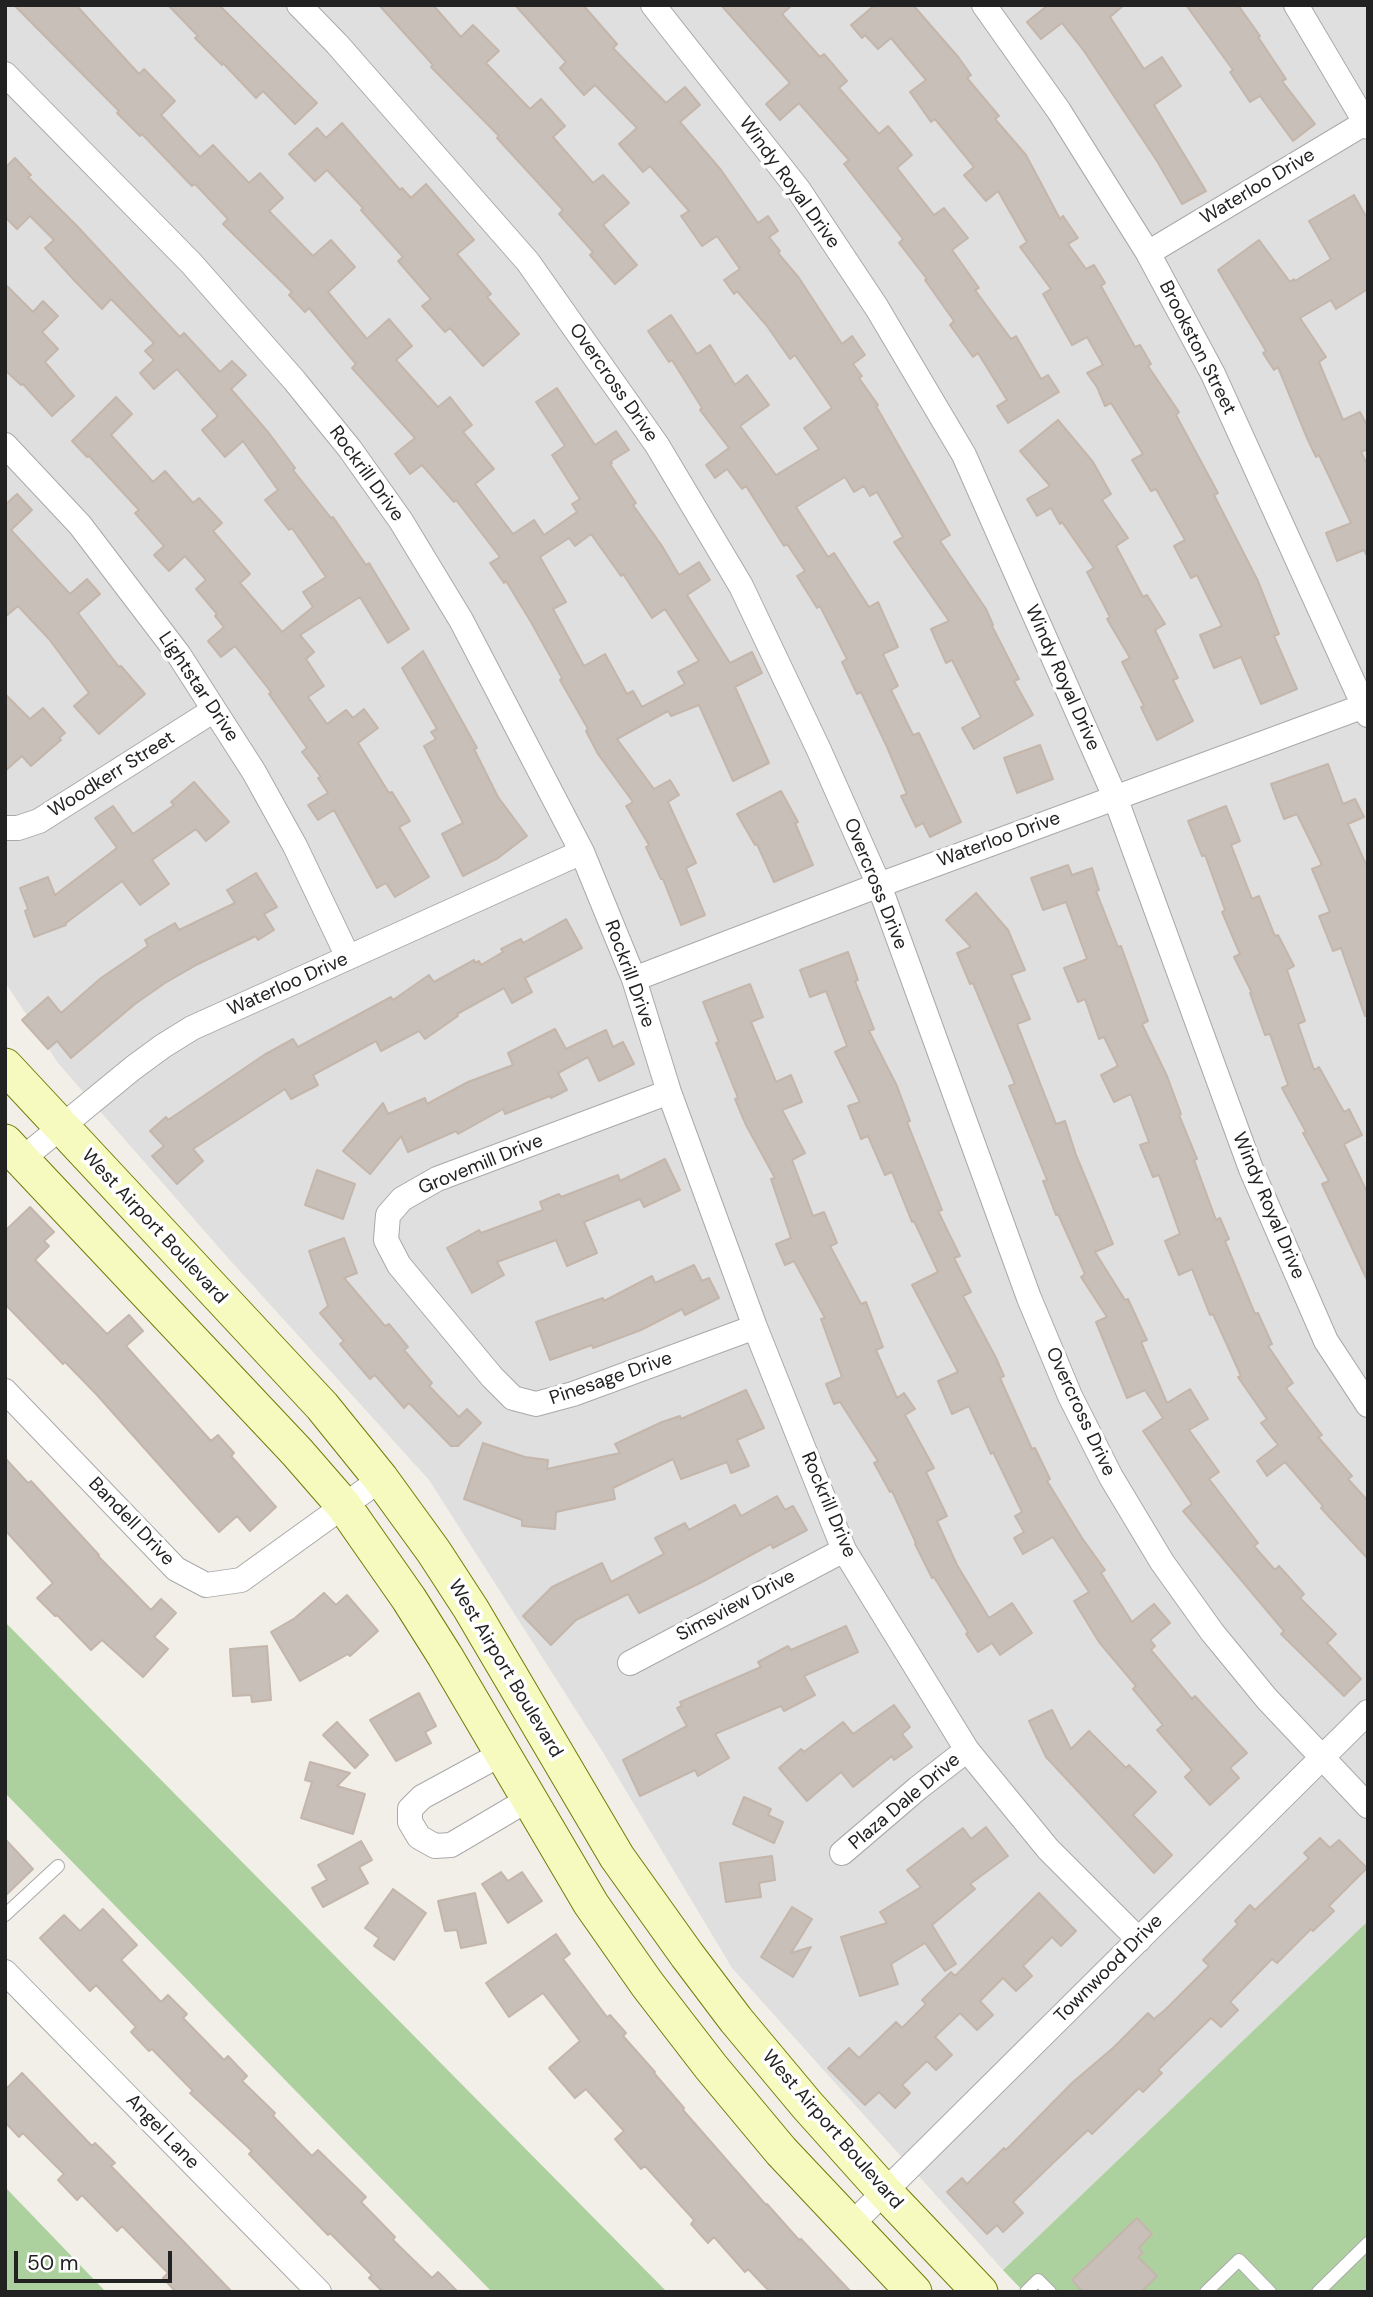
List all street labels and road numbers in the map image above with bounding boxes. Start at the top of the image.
street label: Windy Royal Drive [734,113,844,253]
street label: Waterloo Drive [1197,144,1319,230]
street label: Brookston Street [1153,277,1241,419]
street label: Overcross Drive [564,319,662,447]
street label: Rockrill Drive [324,422,408,526]
street label: Windy Royal Drive [1020,602,1104,754]
street label: Lightstar Drive [153,628,243,746]
street label: Woodkerr Street [45,727,179,823]
street label: Waterloo Drive [934,807,1064,873]
street label: Overcross Drive [838,815,912,953]
street label: Rockrill Drive [599,917,659,1031]
street label: Waterloo Drive [224,948,352,1022]
street label: Windy Royal Drive [1227,1129,1309,1283]
street label: Grovemill Drive [415,1130,547,1200]
street label: West Airport Boulevard [76,1145,232,1309]
street label: Overcross Drive [1040,1344,1120,1480]
street label: Pinesage Drive [547,1347,675,1411]
street label: Rockrill Drive [796,1449,860,1561]
street label: Bandell Drive [83,1473,179,1571]
street label: Simsview Drive [673,1565,799,1647]
street label: West Airport Boulevard [443,1576,567,1762]
street label: Plaza Dale Drive [845,1749,965,1855]
street label: Townwood Drive [1050,1910,1168,2028]
street label: West Airport Boulevard [757,2046,907,2214]
street label: Angel Lane [120,2090,204,2174]

